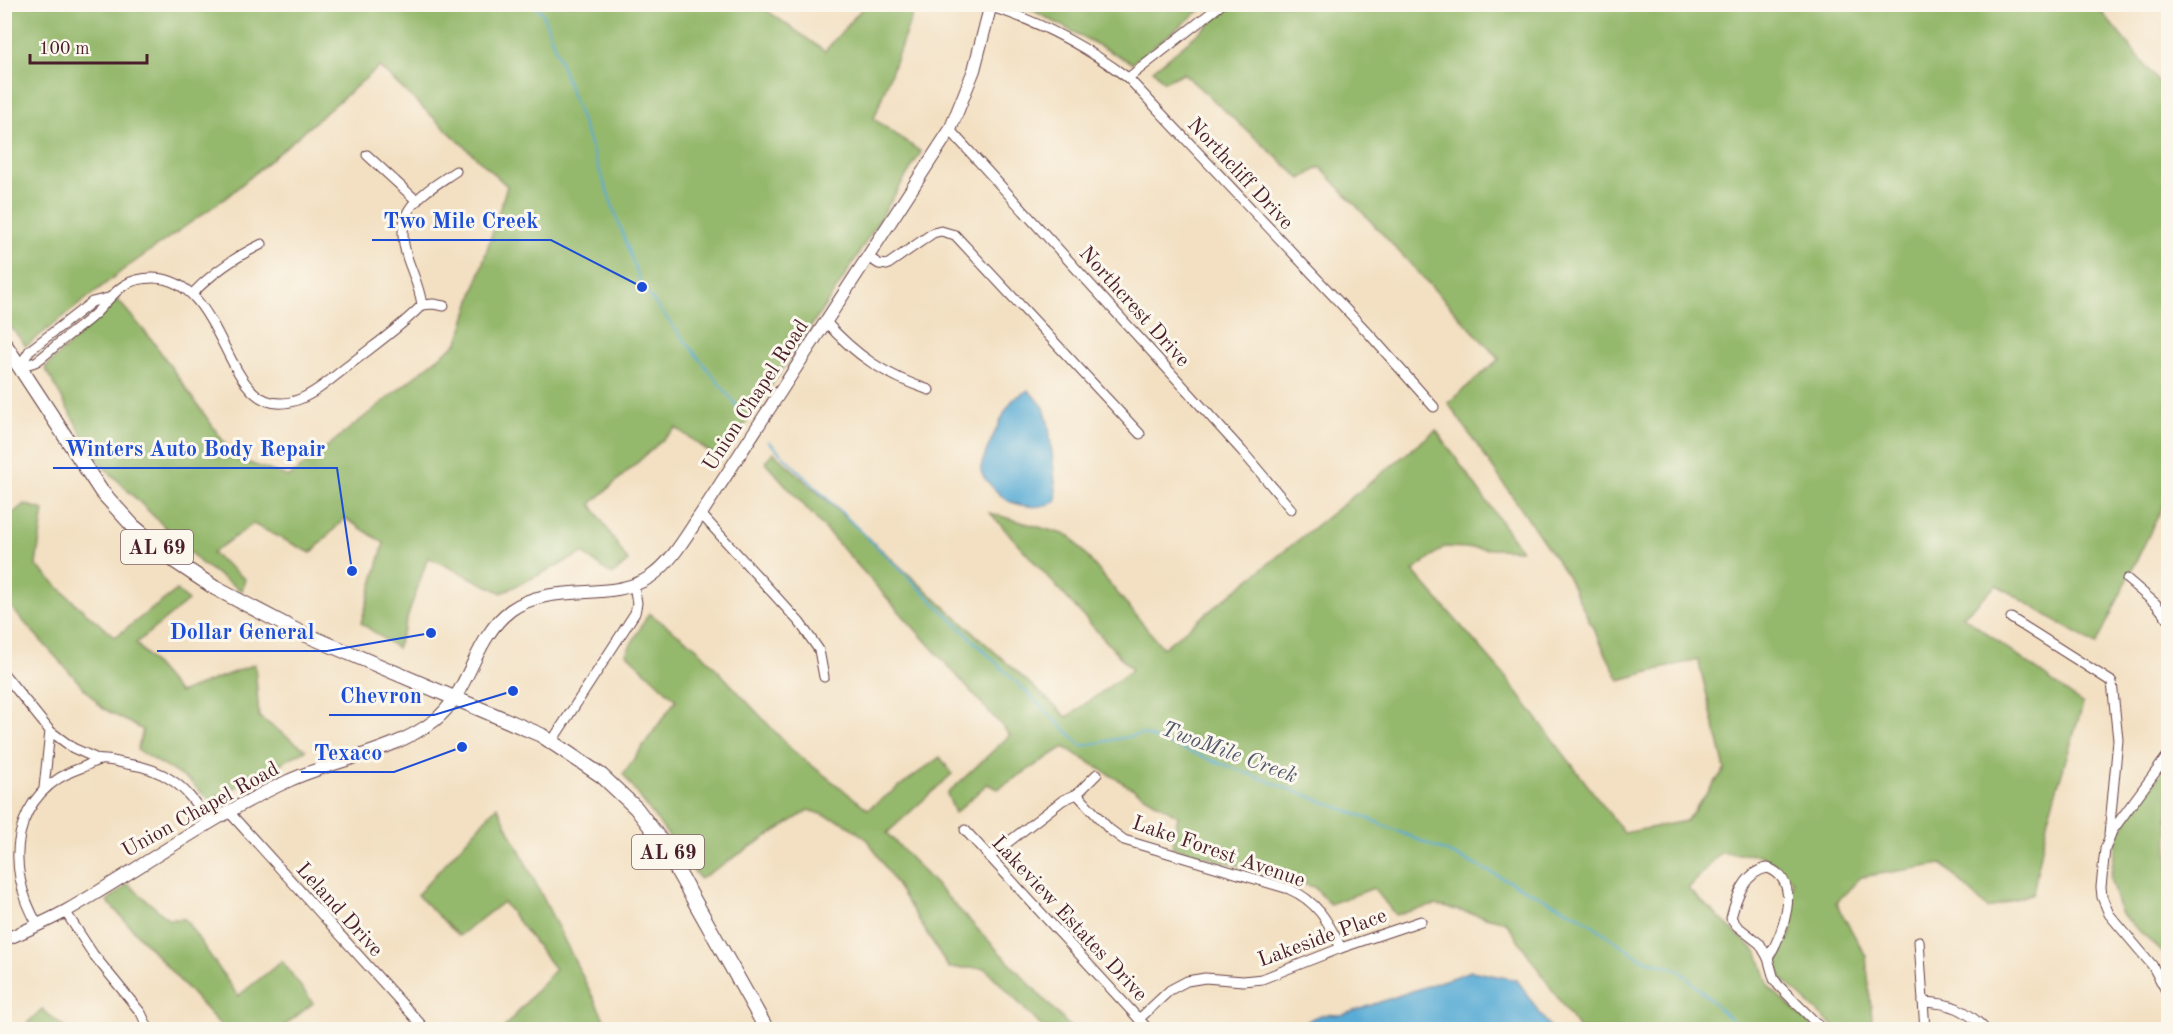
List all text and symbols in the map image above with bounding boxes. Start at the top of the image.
scale bar [30,27,147,65]
text: 100 m [39,40,90,58]
street label: Northcliff Drive [1183,114,1297,234]
callout: Two Mile Creek [372,200,551,240]
text: Two Mile Creek [383,211,539,233]
street label: Northcrest Drive [1074,243,1193,371]
street label: Union Chapel Road [700,316,813,475]
callout: Winters Auto Body Repair [53,428,337,468]
text: Winters Auto Body Repair [65,439,325,461]
road number: AL 69 [121,530,193,564]
callout: Dollar General [157,611,327,651]
text: Dollar General [169,622,315,644]
callout: Chevron [329,675,434,715]
text: Chevron [340,686,422,708]
water label: TwoMile Creek [1159,718,1300,788]
callout: Texaco [301,732,394,772]
text: Texaco [314,743,382,765]
street label: Union Chapel Road [119,759,283,862]
street label: Lake Forest Avenue [1129,813,1308,892]
street label: Lakeview Estates Drive [987,832,1151,1006]
road number: AL 69 [632,835,704,869]
street label: Leland Drive [291,859,386,961]
street label: Lakeside Place [1255,905,1390,971]

